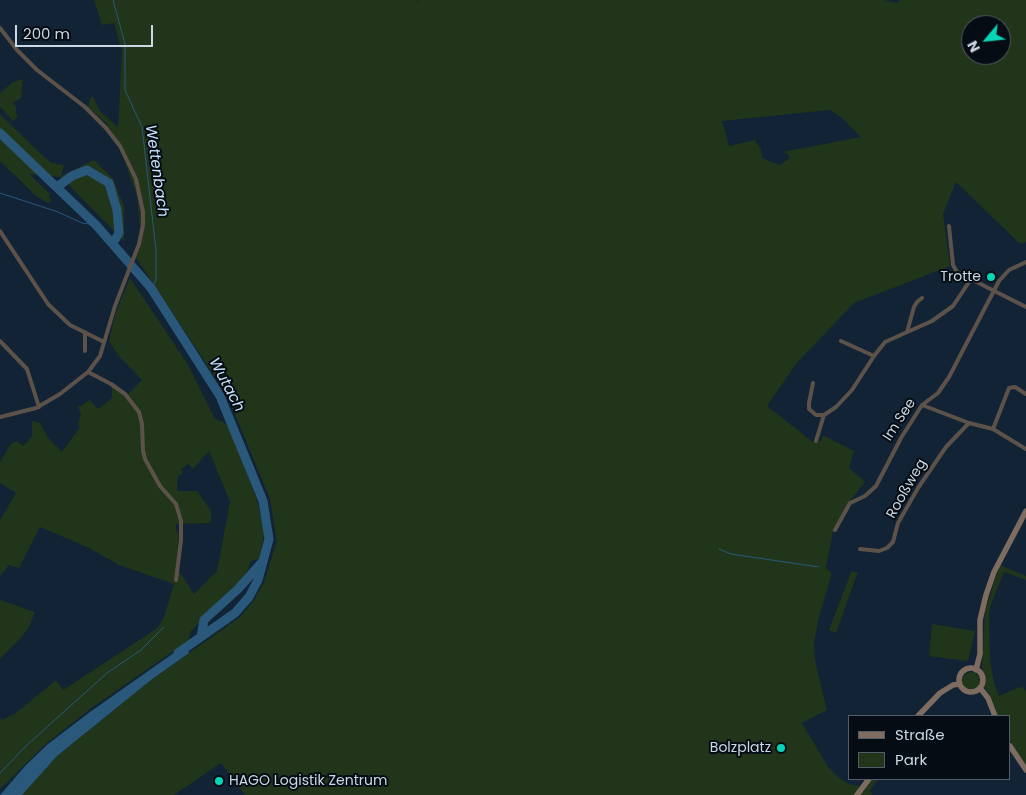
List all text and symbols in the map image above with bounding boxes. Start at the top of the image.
scale bar [18,15,155,47]
north arrow [961,15,1011,65]
text: 200 m [23,23,70,44]
text: N [962,37,985,56]
water label: Wettenbach [141,124,171,218]
place label: Trotte [940,269,981,285]
marker: Trotte [985,271,997,283]
water label: Wutach [204,355,248,415]
street label: Im See [880,396,920,444]
street label: Rooßweg [883,456,931,522]
legend [848,715,1011,780]
text: Straße [895,724,945,745]
place label: Bolzplatz [710,740,771,756]
marker: Bolzplatz [775,742,787,754]
text: Park [895,749,927,770]
place label: HAGO Logistik Zentrum [229,773,387,789]
marker: HAGO Logistik Zentrum [213,775,225,787]

